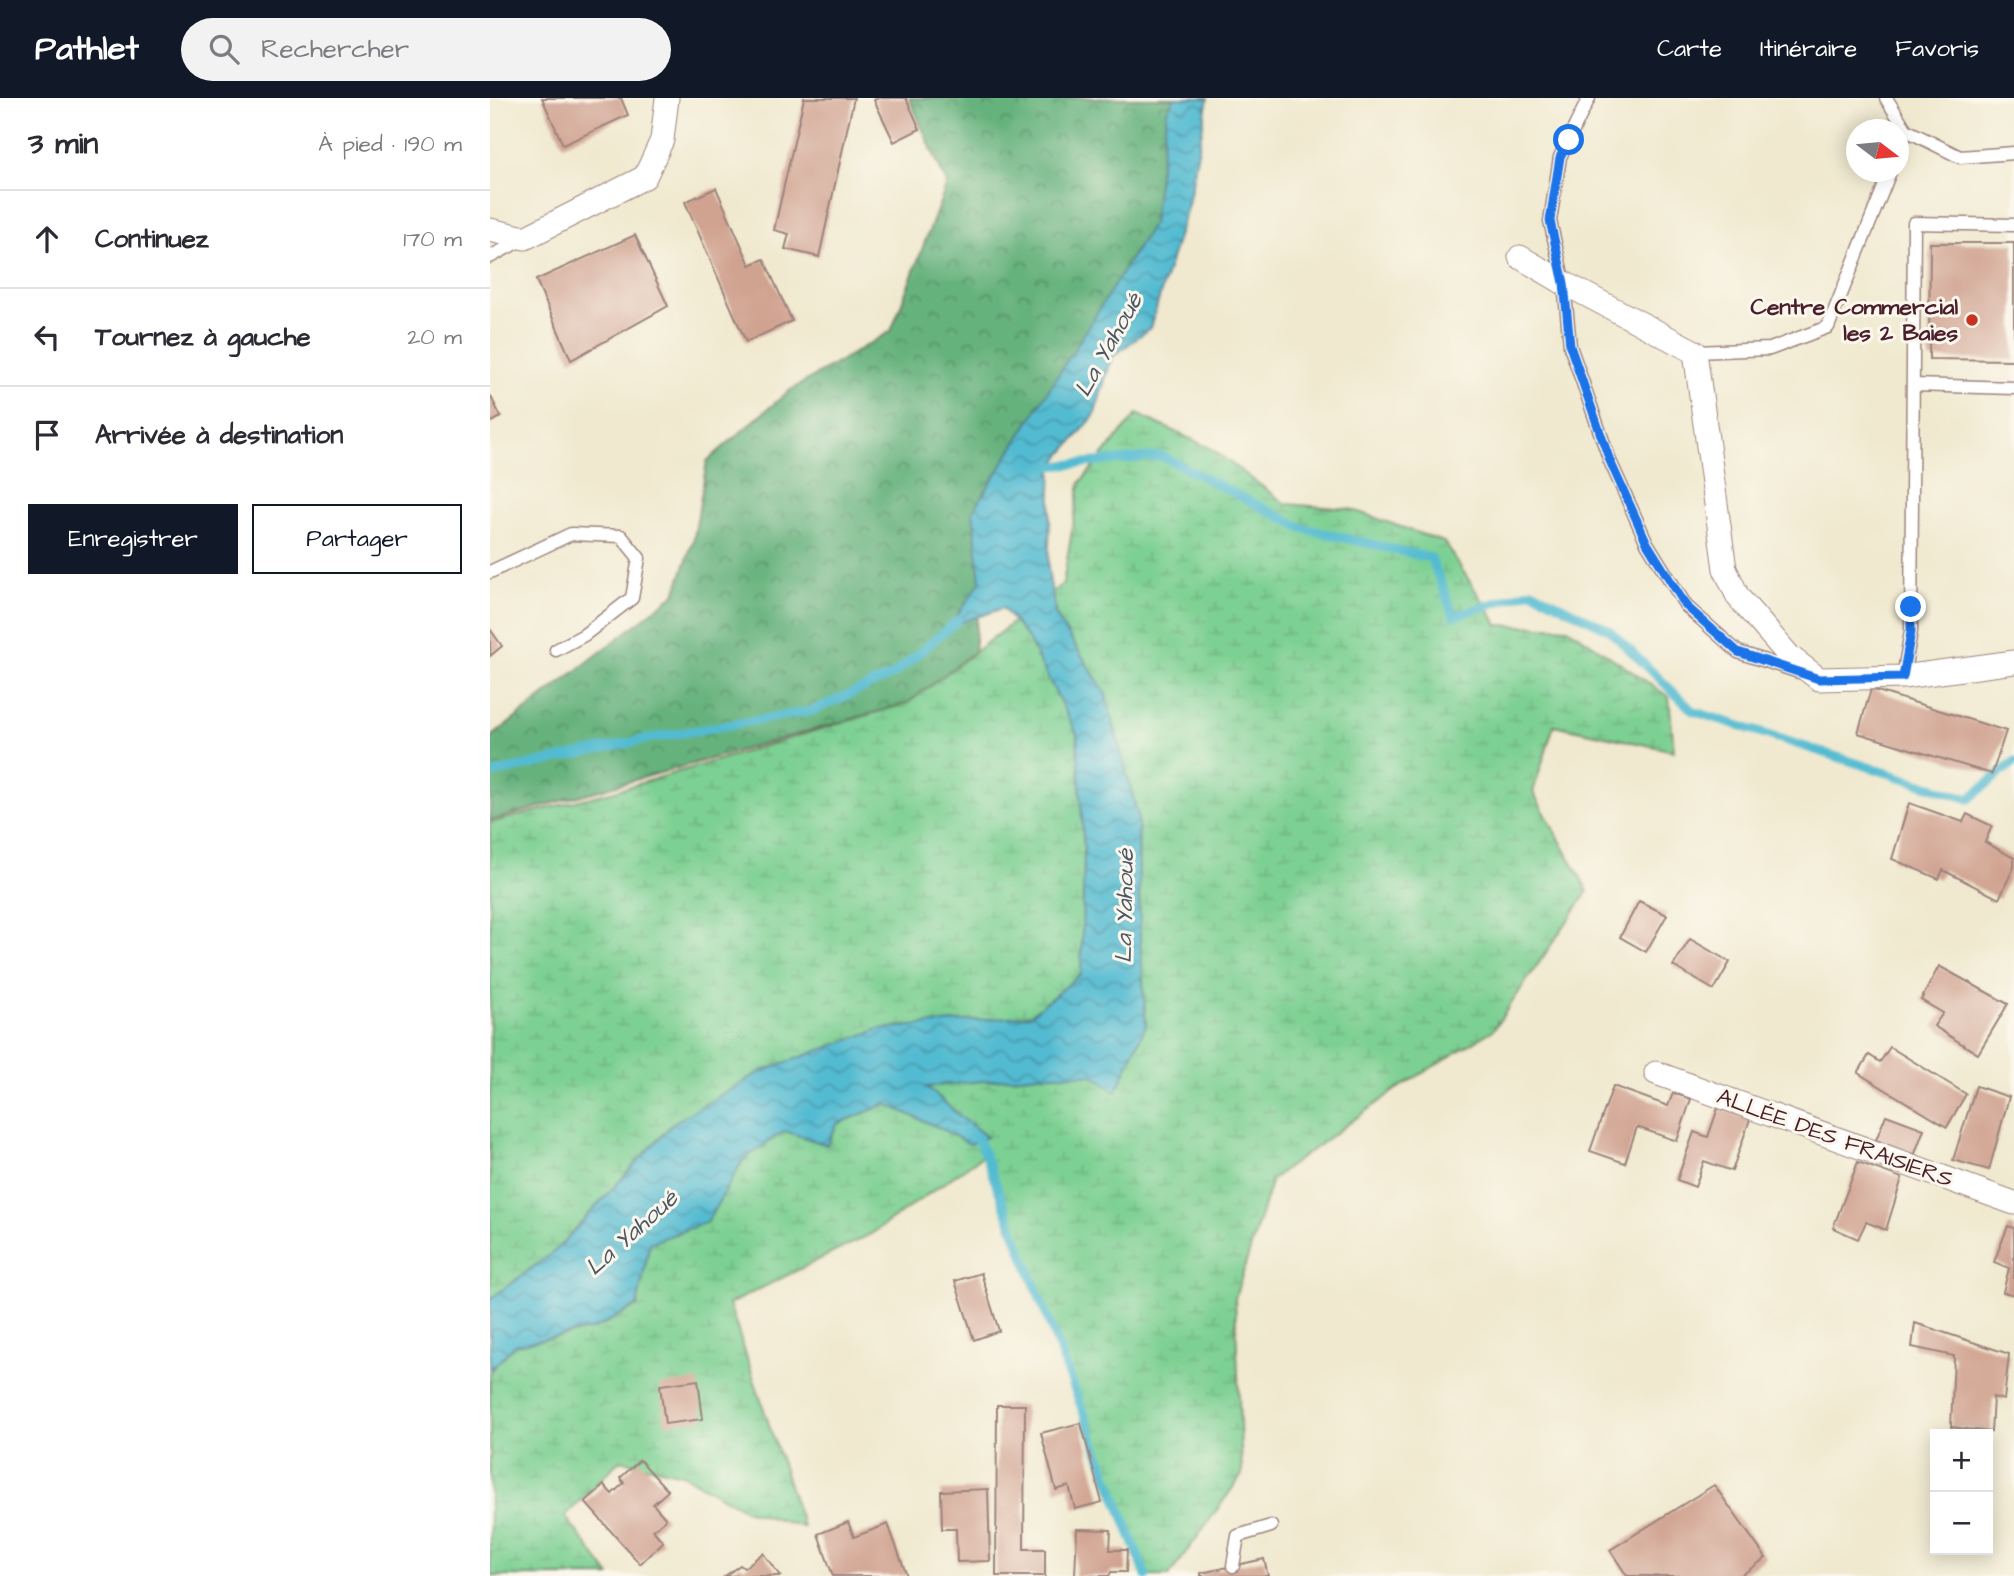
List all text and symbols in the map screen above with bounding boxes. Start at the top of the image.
search box [181,18,671,81]
text: Pathlet [35,26,139,72]
icon: search [205,30,243,68]
text: Rechercher [261,31,409,67]
text: Carte [1657,32,1722,66]
text: Itinéraire [1760,32,1857,66]
text: Favoris [1895,32,1979,66]
north arrow [1846,119,1909,182]
text: 3 min [28,123,98,165]
route start [1553,124,1584,155]
text: À pied · 190 m [318,128,462,160]
icon: ahead [28,220,66,258]
text: Continuez [95,221,209,257]
text: 170 m [403,223,462,255]
water label: La Yahoué [1066,286,1152,403]
place label: Centre Commercial les 2 Baies [1751,291,1958,349]
marker: Centre Commercial les 2 Baies [1964,312,1980,328]
icon: left [28,318,66,356]
text: Tournez à gauche [95,319,311,355]
text: 20 m [407,321,462,353]
icon: arrive [28,416,66,454]
text: Arrivée à destination [95,417,343,453]
button: Enregistrer [28,504,238,574]
button: Partager [252,504,462,574]
route end [1895,591,1926,622]
water label: La Yahoué [1107,848,1143,963]
street label: ALLÉE DES FRAISIERS [1712,1080,1958,1196]
water label: La Yahoué [578,1182,686,1284]
map controls [1930,1429,1993,1555]
button: + [1930,1429,1993,1492]
button: − [1930,1492,1993,1555]

